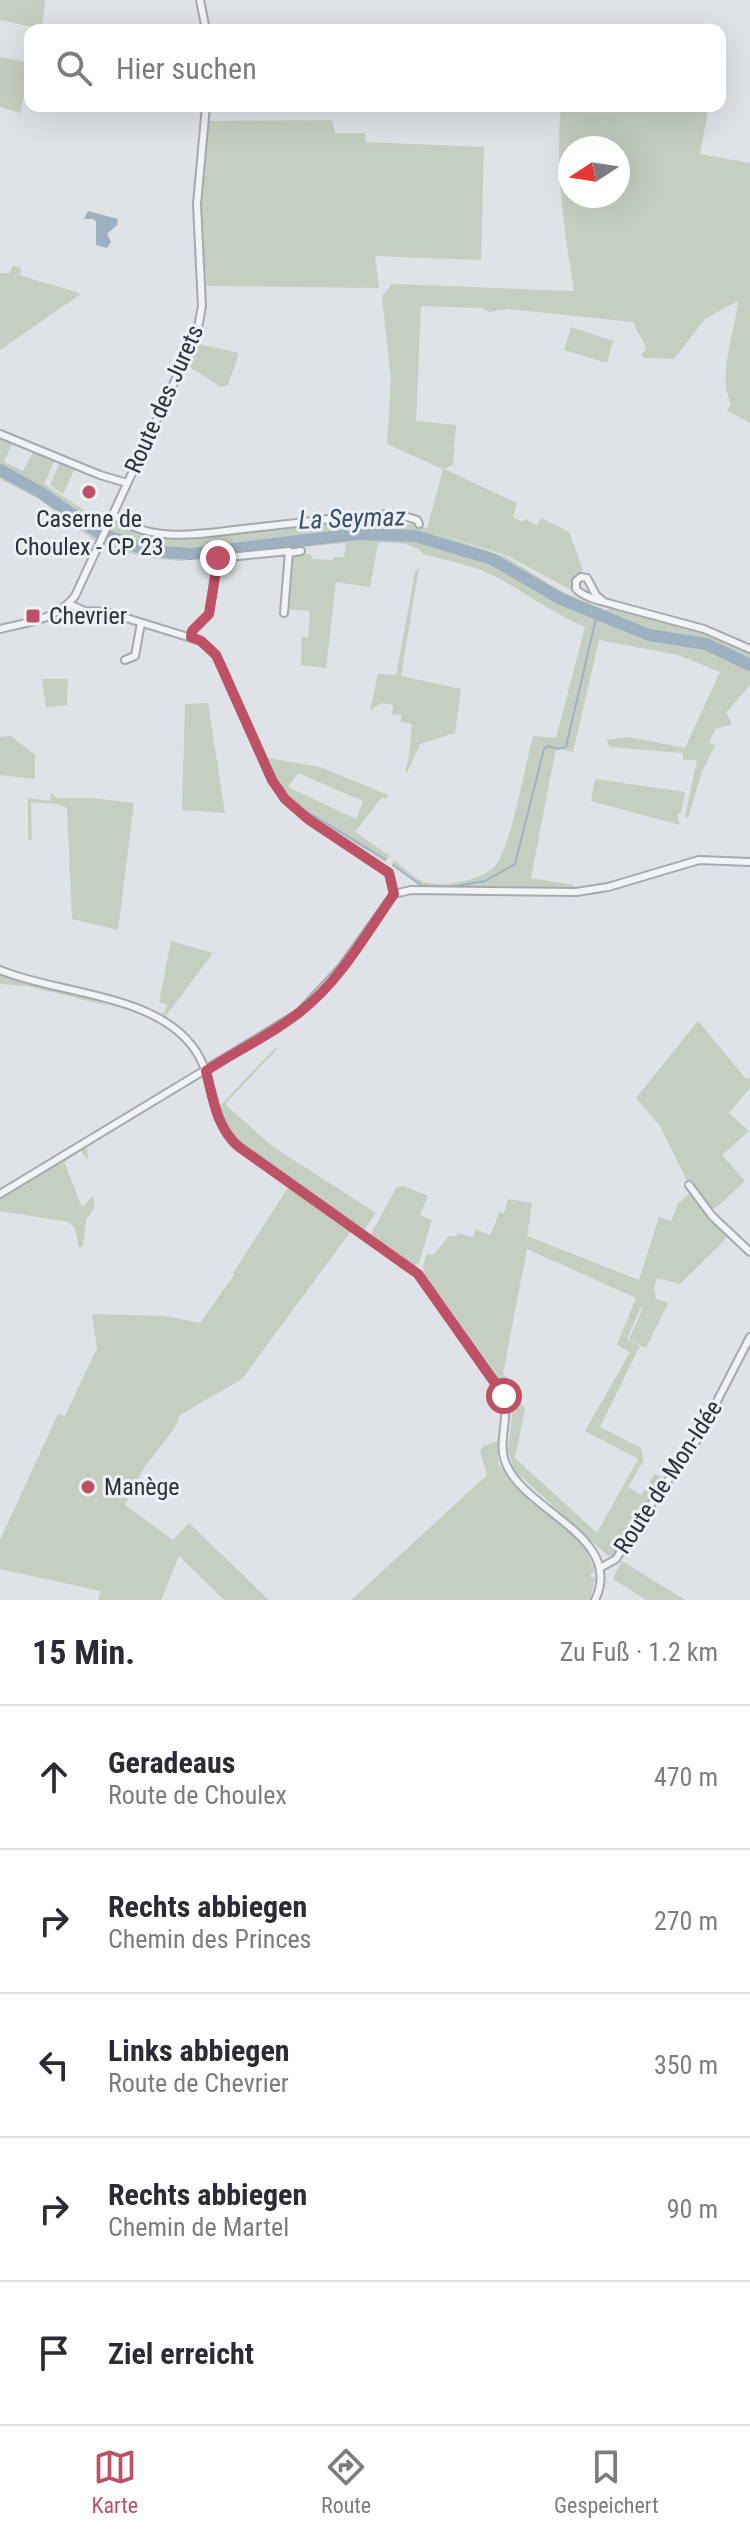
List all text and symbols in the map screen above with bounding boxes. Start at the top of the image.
search box [24,24,726,112]
icon: search [52,46,96,90]
text: Hier suchen [116,51,257,86]
north arrow [558,136,630,208]
street label: Route des Jurets [119,320,209,478]
marker: Caserne de Choulex - CP 23 [80,483,98,501]
water label: La Seymaz [298,501,406,535]
place label: Caserne de Choulex - CP 23 [14,505,164,561]
route end [200,540,236,576]
place label: Chevrier [49,602,127,630]
marker: Chevrier [24,607,42,625]
route start [486,1378,522,1414]
street label: Route de Mon-Idée [608,1395,728,1559]
place label: Manège [104,1473,180,1501]
marker: Manège [79,1478,97,1496]
text: 15 Min. [32,1632,135,1672]
text: Zu Fuß · 1.2 km [560,1637,718,1667]
text: Geradeaus [108,1745,235,1780]
icon: ahead [32,1755,76,1799]
text: 470 m [654,1762,718,1792]
text: Route de Choulex [108,1780,287,1810]
text: Rechts abbiegen [108,1889,307,1924]
icon: right [32,1899,76,1943]
text: 270 m [654,1906,718,1936]
text: Chemin des Princes [108,1924,311,1954]
text: Links abbiegen [108,2033,290,2068]
icon: left [32,2043,76,2087]
text: 350 m [654,2050,718,2080]
text: Route de Chevrier [108,2068,289,2098]
text: Rechts abbiegen [108,2177,307,2212]
icon: right [32,2187,76,2231]
text: 90 m [667,2194,718,2224]
text: Chemin de Martel [108,2212,289,2242]
icon: arrive [32,2331,76,2375]
text: Ziel erreicht [108,2336,254,2371]
tab: Karte [91,2445,138,2518]
tab: Route [321,2445,371,2518]
tab: Gespeichert [554,2445,659,2518]

